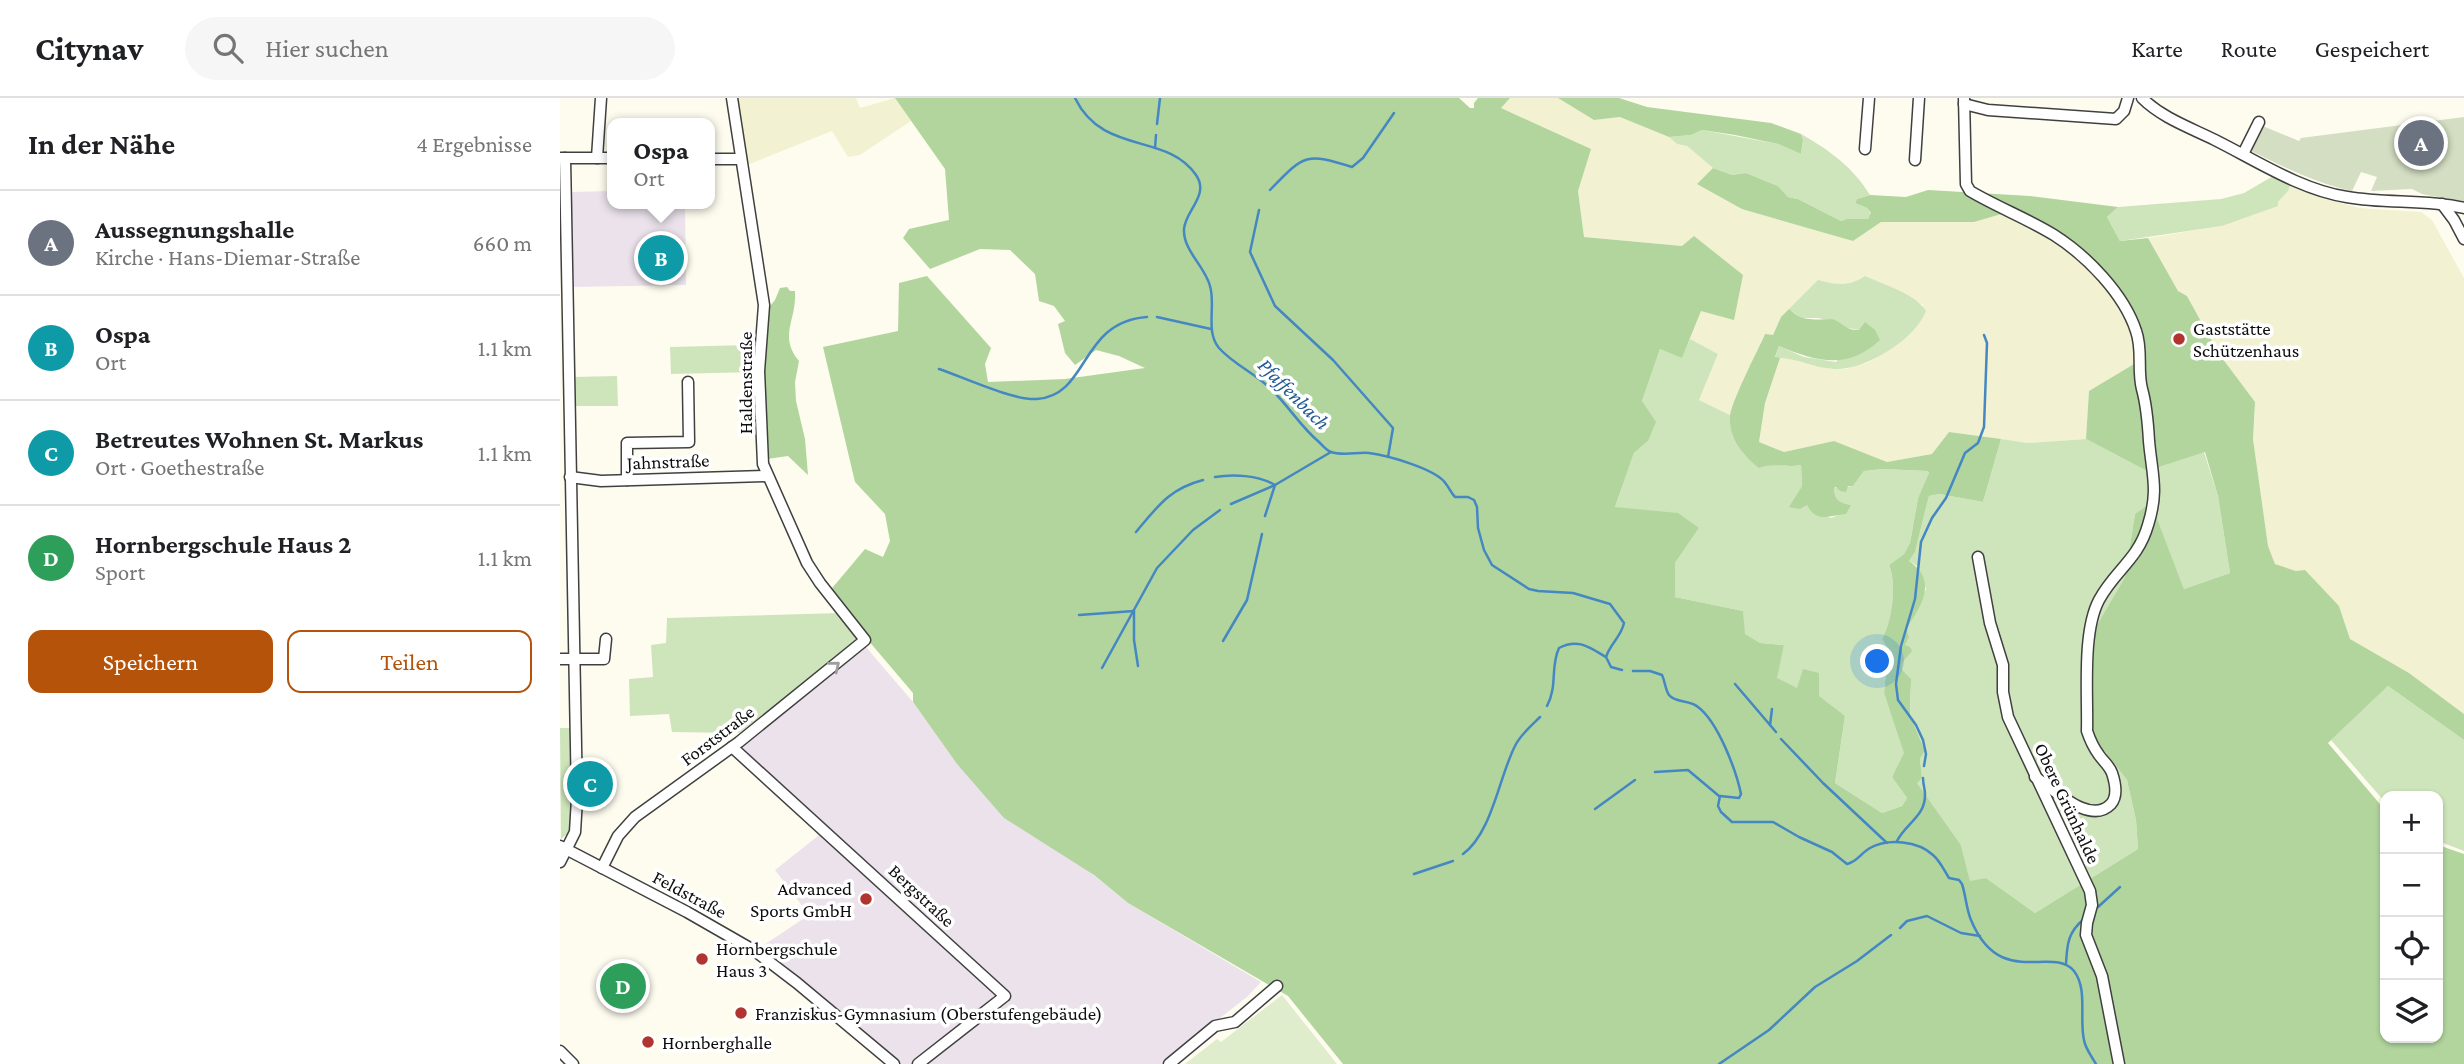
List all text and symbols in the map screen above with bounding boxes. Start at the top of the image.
search box [185,17,675,80]
icon: search [209,29,247,67]
text: Citynav [35,30,143,67]
text: Hier suchen [265,34,389,63]
text: Karte [2131,35,2183,62]
text: Route [2221,35,2277,62]
text: Gespeichert [2315,35,2429,62]
pin: A [2398,117,2444,169]
popup [607,118,715,209]
text: In der Nähe [28,127,175,160]
text: 4 Ergebnisse [416,131,532,157]
text: Ospa [633,136,689,165]
text: Ort [633,165,664,191]
text: Aussegnungshalle [95,215,294,244]
text: A [44,230,58,256]
text: 660 m [473,230,532,256]
pin: B [638,232,684,284]
text: Kirche · Hans-Diemar-Straße [95,244,360,270]
place label: Gaststätte Schützenhaus [2193,318,2299,361]
text: Ospa [95,320,151,349]
marker: Gaststätte Schützenhaus [2171,331,2187,347]
street label: Haldenstraße [735,332,756,434]
text: B [44,335,58,361]
text: 1.1 km [478,335,532,361]
text: Ort [95,349,126,375]
water label: Pfaffenbach [1253,353,1335,435]
text: Betreutes Wohnen St. Markus [95,425,423,454]
text: C [44,440,58,466]
text: 1.1 km [478,440,532,466]
street label: Jahnstraße [624,450,710,474]
text: Ort · Goethestraße [95,454,264,480]
text: Hornbergschule Haus 2 [95,530,351,559]
text: D [43,545,59,571]
text: 1.1 km [478,545,532,571]
text: Sport [95,559,145,585]
button: Speichern [28,630,273,693]
button: Teilen [287,630,532,693]
your location [1860,644,1894,678]
one-way arrow [827,661,839,674]
street label: Forststraße [676,701,758,770]
street label: Obere Grünhalde [2030,740,2105,867]
pin: C [567,758,613,810]
map controls [2380,791,2443,1043]
button: + [2380,791,2443,854]
button: − [2380,854,2443,917]
street label: Bergstraße [884,860,959,931]
street label: Feldstraße [649,866,730,923]
place label: Advanced Sports GmbH [750,878,852,921]
marker: Advanced Sports GmbH [858,891,874,907]
button: locate [2380,917,2443,980]
place label: Hornbergschule Haus 3 [716,938,837,981]
marker: Hornbergschule Haus 3 [694,951,710,967]
pin: D [600,960,646,1012]
button: layers [2380,980,2443,1043]
place label: Franziskus-Gymnasium (Oberstufengebäude) [755,1003,1103,1025]
marker: Franziskus-Gymnasium (Oberstufengebäude) [733,1005,749,1021]
place label: Hornberghalle [662,1032,772,1053]
marker: Hornberghalle [640,1034,656,1050]

